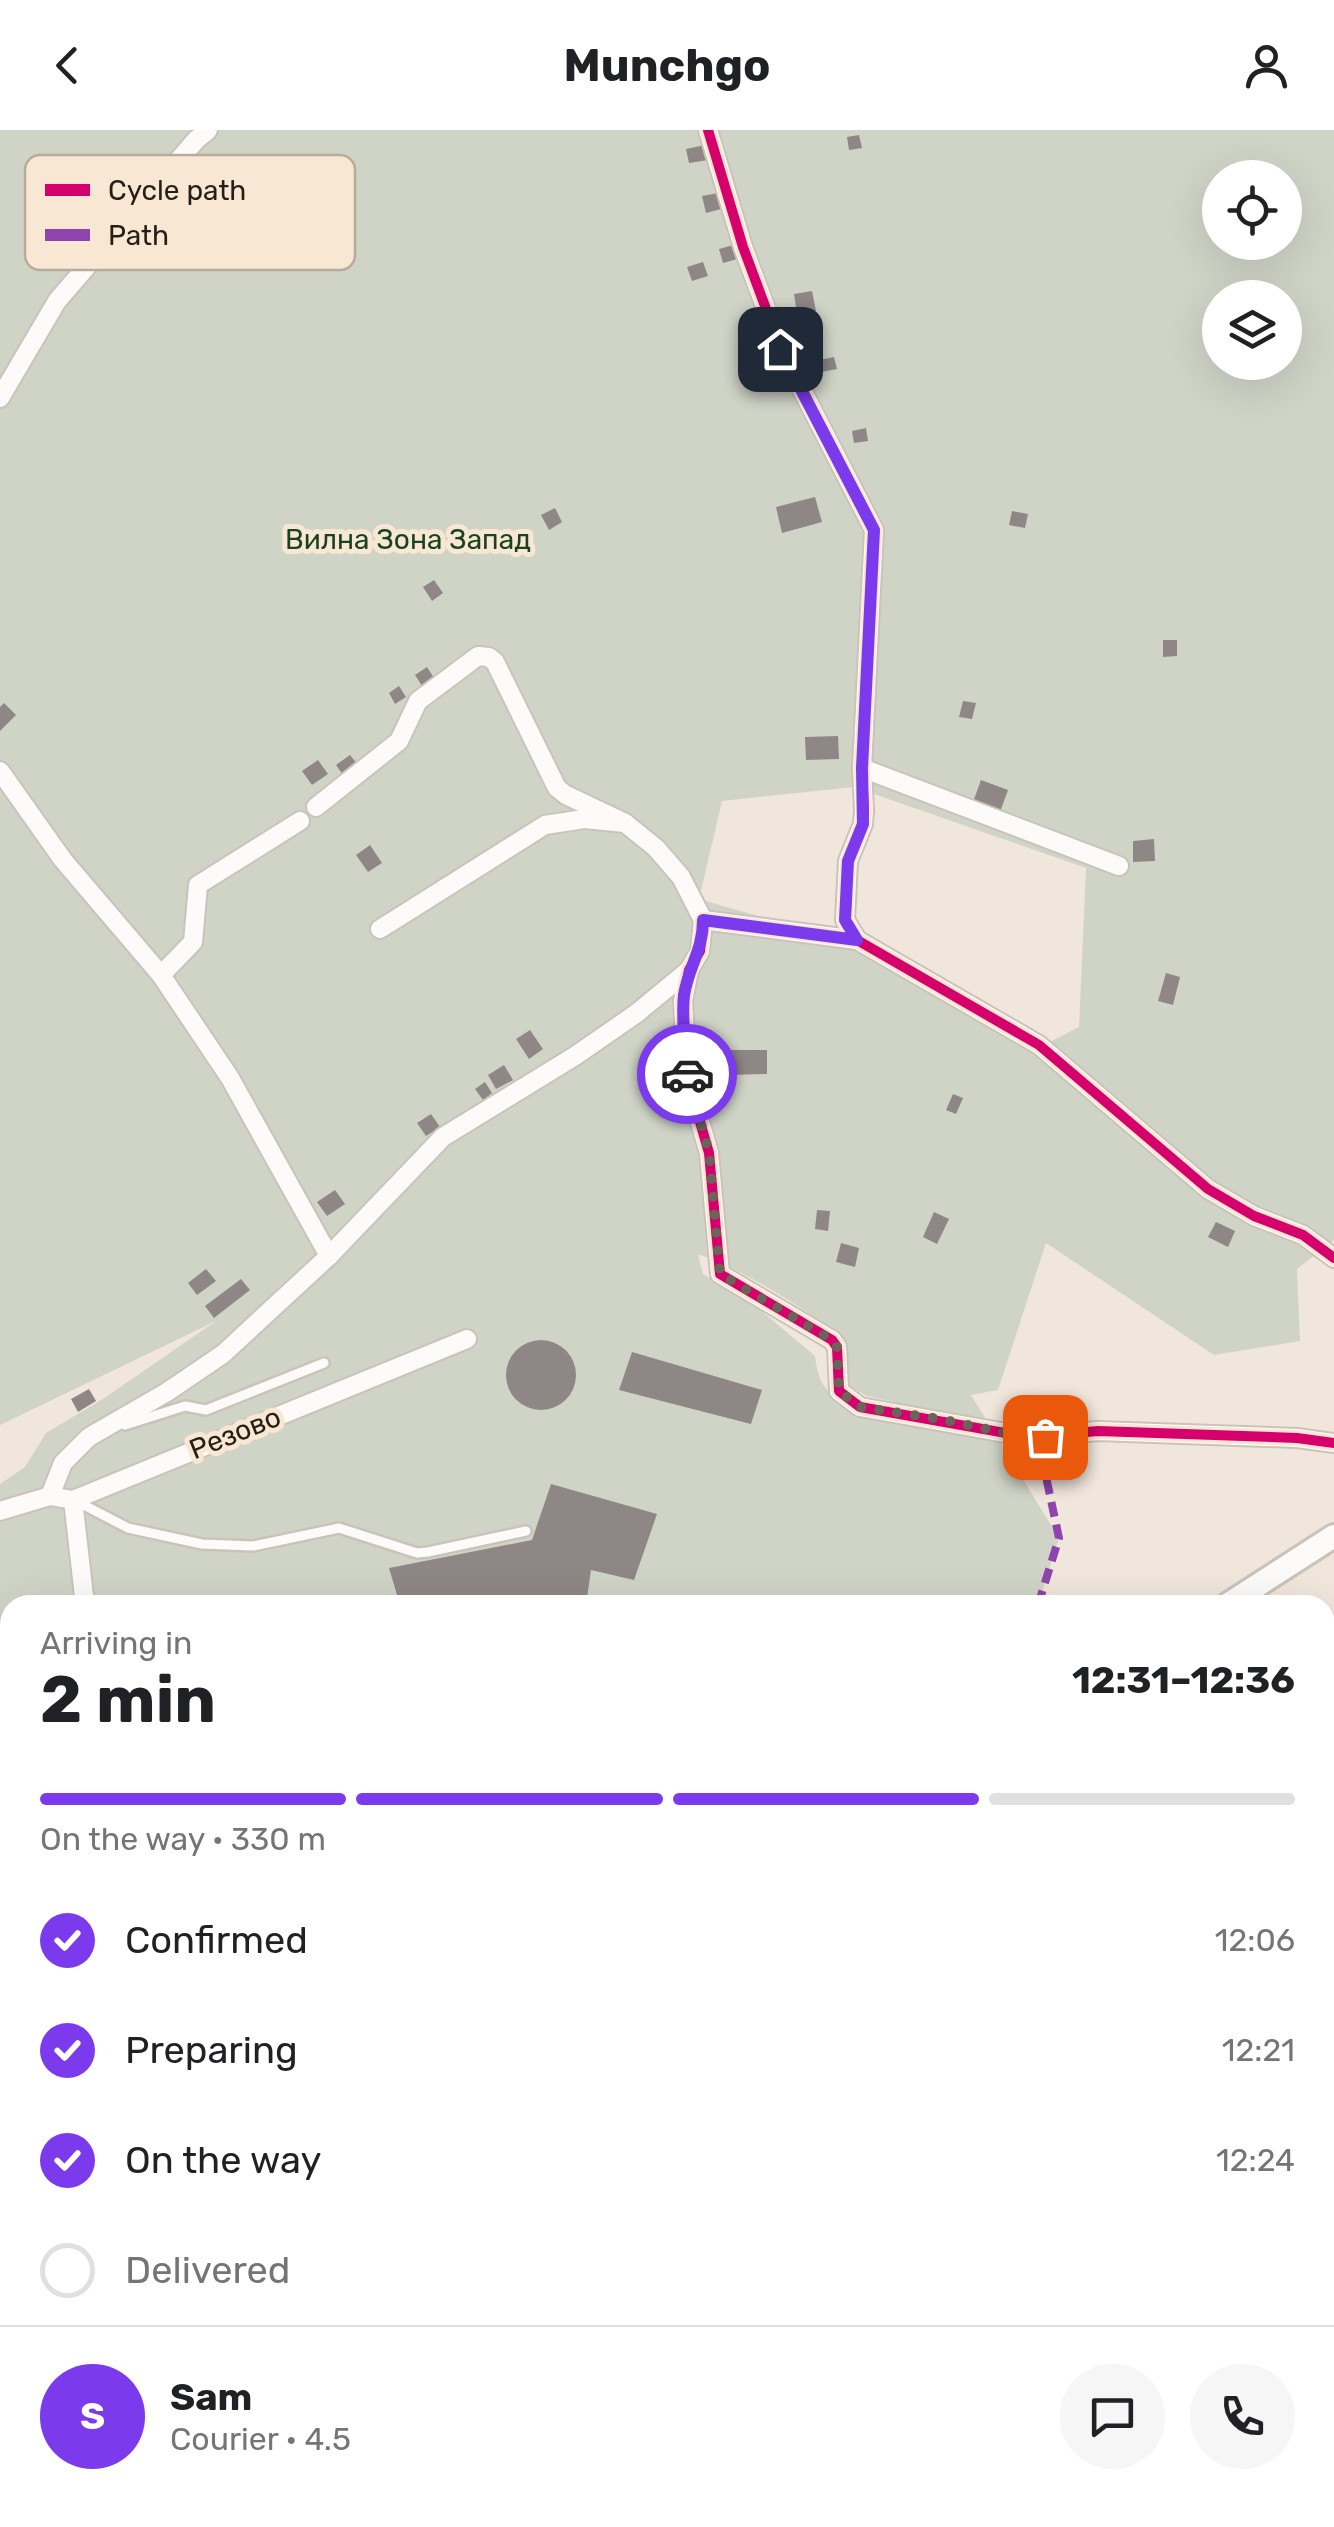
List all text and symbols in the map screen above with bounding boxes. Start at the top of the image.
icon: back [40,38,95,93]
icon: person [1239,38,1294,93]
text: Munchgo [564,39,770,92]
legend [25,155,355,270]
map controls [1202,160,1302,380]
button: locate [1202,160,1302,260]
text: Cycle path [108,174,246,207]
text: Path [108,219,169,252]
button: layers [1202,280,1302,380]
pin [738,307,823,392]
icon: home [753,322,808,377]
park label: Вилна Зона Запад [285,523,531,556]
courier [637,1024,737,1124]
icon: car [660,1047,715,1102]
pin [1003,1395,1088,1480]
street label: Резово [184,1400,286,1466]
icon: bag [1018,1410,1073,1465]
text: Arriving in [40,1624,192,1662]
text: 12:31–12:36 [1072,1657,1295,1703]
text: 2 min [40,1661,216,1738]
text: On the way · 330 m [40,1820,326,1858]
icon: check [40,1913,95,1968]
text: Confirmed [125,1917,308,1963]
text: 12:06 [1215,1921,1295,1959]
icon: check [40,2023,95,2078]
text: Preparing [125,2027,298,2073]
text: 12:21 [1222,2031,1295,2069]
icon: check [40,2133,95,2188]
text: On the way [125,2137,321,2183]
text: 12:24 [1216,2141,1295,2179]
text: Delivered [125,2247,290,2293]
button: chat [1060,2364,1165,2469]
button: phone [1190,2364,1295,2469]
text: Sam [170,2374,252,2420]
text: S [80,2393,105,2439]
text: Courier · 4.5 [170,2420,351,2458]

